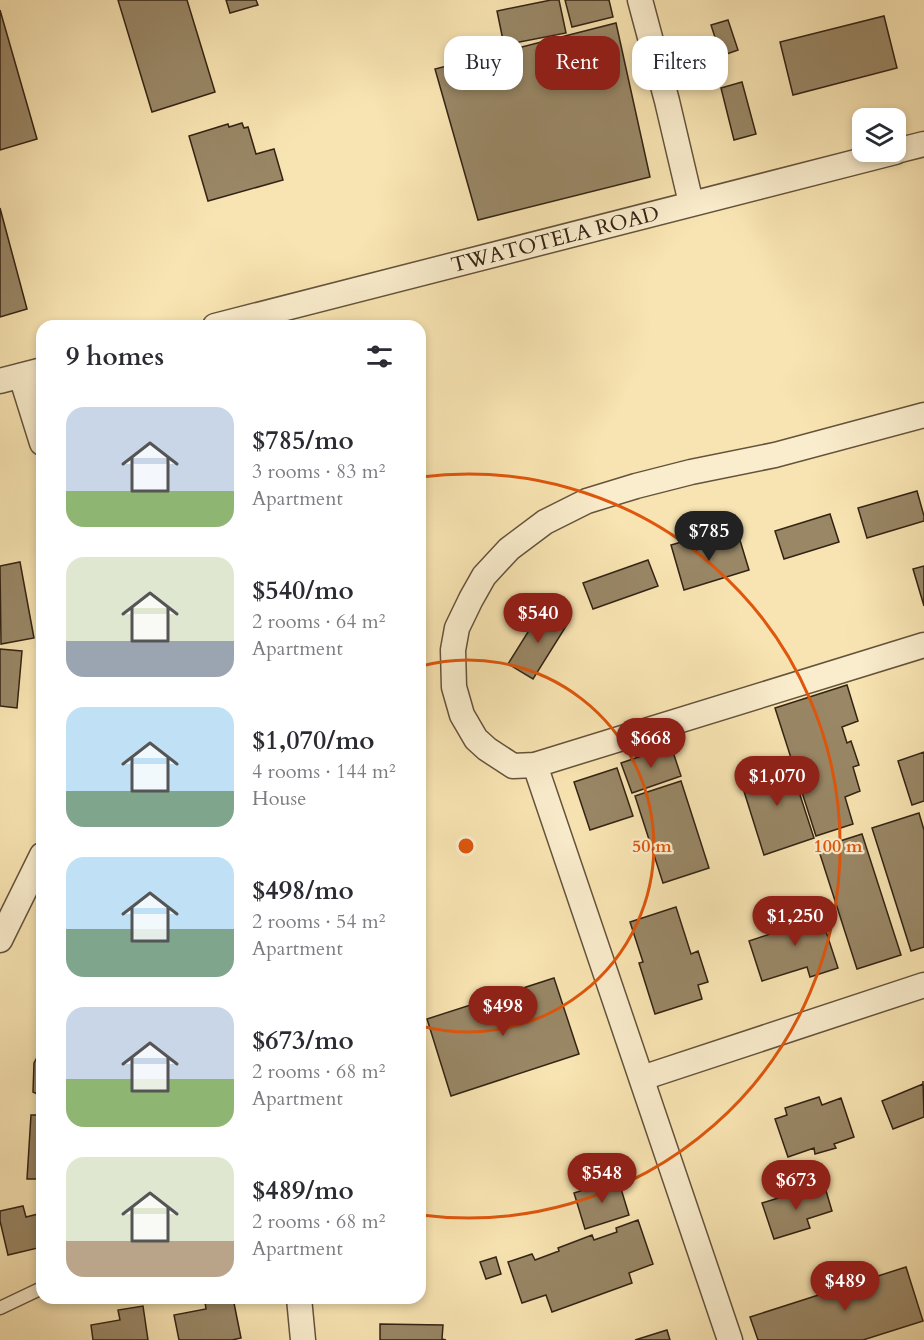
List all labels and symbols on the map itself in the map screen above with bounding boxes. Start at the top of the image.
street label: TWATOTELA ROAD [448,198,662,280]
pin: $785 [673,511,745,562]
pin: $540 [502,593,574,644]
pin: $668 [615,718,687,769]
pin: $1,070 [728,756,826,807]
text: 50 m [632,834,672,859]
text: 100 m [813,834,863,859]
centre of rings [456,836,476,856]
pin: $1,250 [746,896,844,947]
pin: $498 [467,986,539,1037]
pin: $548 [566,1153,638,1204]
pin: $673 [760,1160,832,1211]
pin: $489 [809,1261,881,1312]

